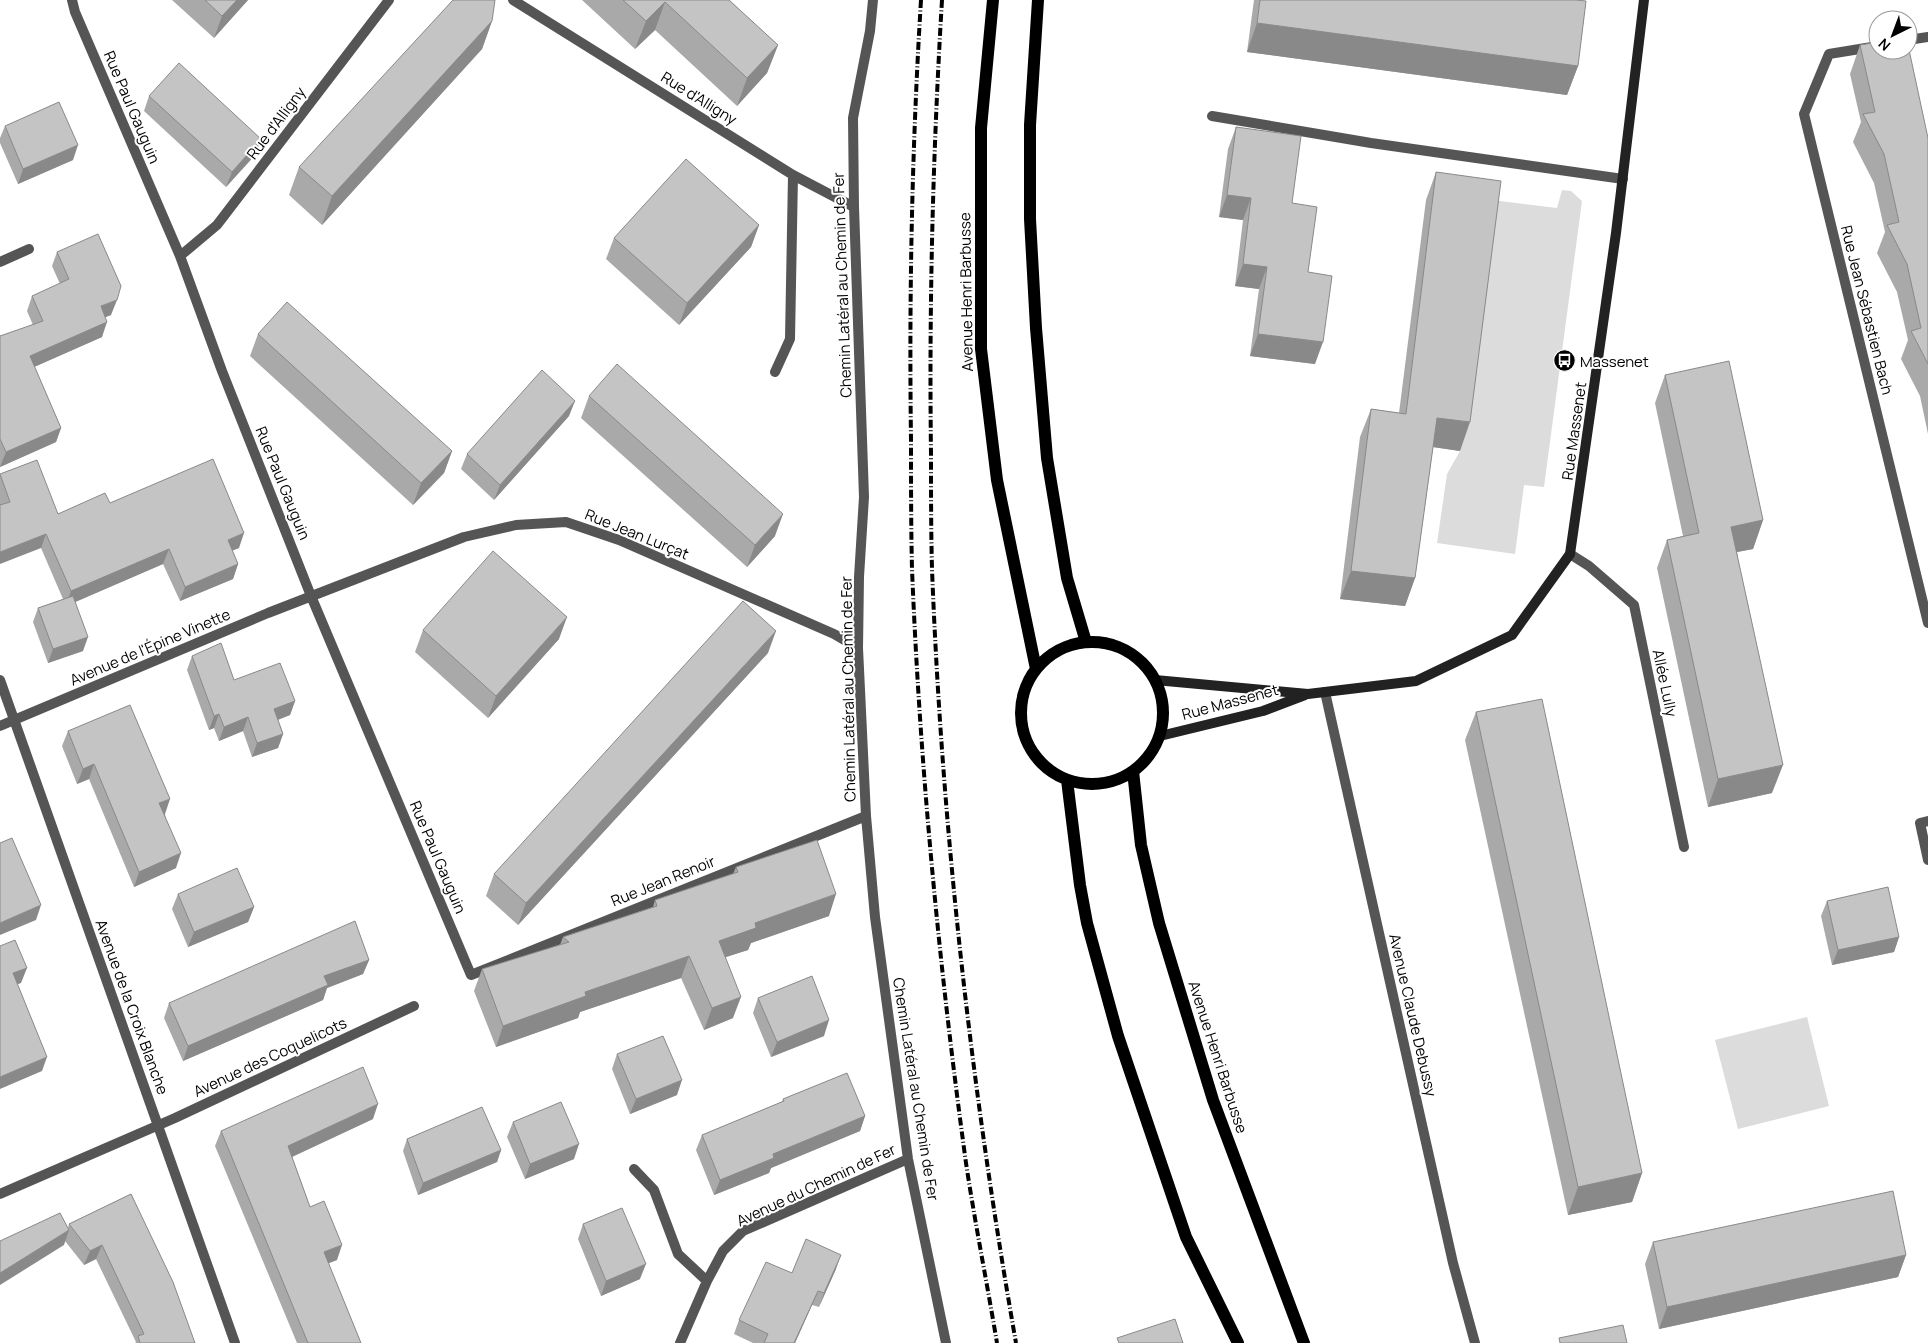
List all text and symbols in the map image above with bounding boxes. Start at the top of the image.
north arrow [1868,10,1918,60]
text: N [1874,35,1894,55]
street label: Rue Paul Gauguin [99,47,165,167]
street label: Rue d'Alligny [657,66,741,130]
street label: Rue d'Alligny [242,82,310,164]
street label: Chemin Latéral au Chemin de Fer [828,171,856,398]
street label: Avenue Henri Barbusse [954,212,978,372]
street label: Rue Jean Sébastien Bach [1836,223,1898,397]
bus stop icon: Massenet [1552,349,1576,373]
place label: Massenet [1580,351,1649,372]
street label: Rue Massenet [1557,381,1591,481]
street label: Rue Paul Gauguin [251,423,315,543]
street label: Rue Jean Lurçat [582,504,692,564]
street label: Chemin Latéral au Chemin de Fer [836,575,860,802]
street label: Avenue de l'Épine Vinette [66,604,234,690]
street label: Allée Lully [1648,647,1682,719]
street label: Rue Massenet [1179,679,1281,725]
street label: Rue Paul Gauguin [405,797,471,917]
street label: Rue Jean Renoir [608,850,719,911]
street label: Avenue de la Croix Blanche [90,916,174,1098]
street label: Avenue Claude Debussy [1384,932,1442,1099]
street label: Chemin Latéral au Chemin de Fer [888,976,944,1203]
street label: Avenue Henri Barbusse [1183,978,1253,1136]
street label: Avenue des Coquelicots [190,1012,350,1102]
street label: Avenue du Chemin de Fer [733,1139,900,1231]

